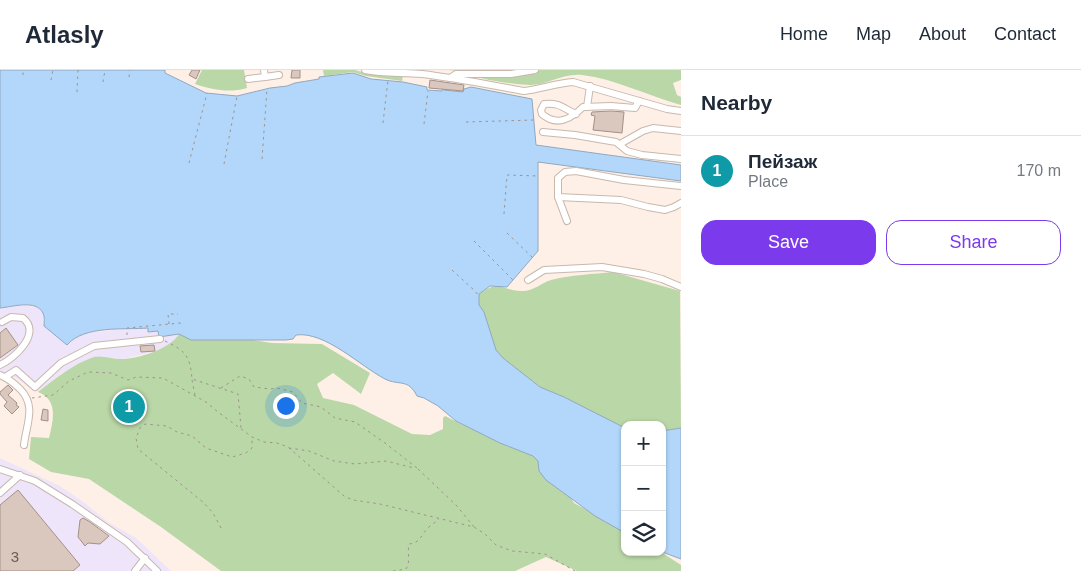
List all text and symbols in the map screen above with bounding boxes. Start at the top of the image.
text: Atlasly [25,21,104,48]
text: Home [780,24,828,44]
text: Map [856,24,891,44]
text: About [919,24,966,44]
text: Contact [994,24,1056,44]
text: Nearby [701,91,772,114]
text: Пейзаж [748,151,817,172]
text: 1 [713,162,721,179]
text: 170 m [1017,162,1061,179]
text: Place [748,173,788,190]
button: Save [701,220,876,265]
button: Share [886,220,1061,265]
pin: 1 [113,388,145,426]
your location [273,393,299,419]
map controls [621,421,666,556]
button: + [621,421,666,466]
button: − [621,466,666,511]
button: layers [621,511,666,556]
house number: 3 [11,548,19,565]

